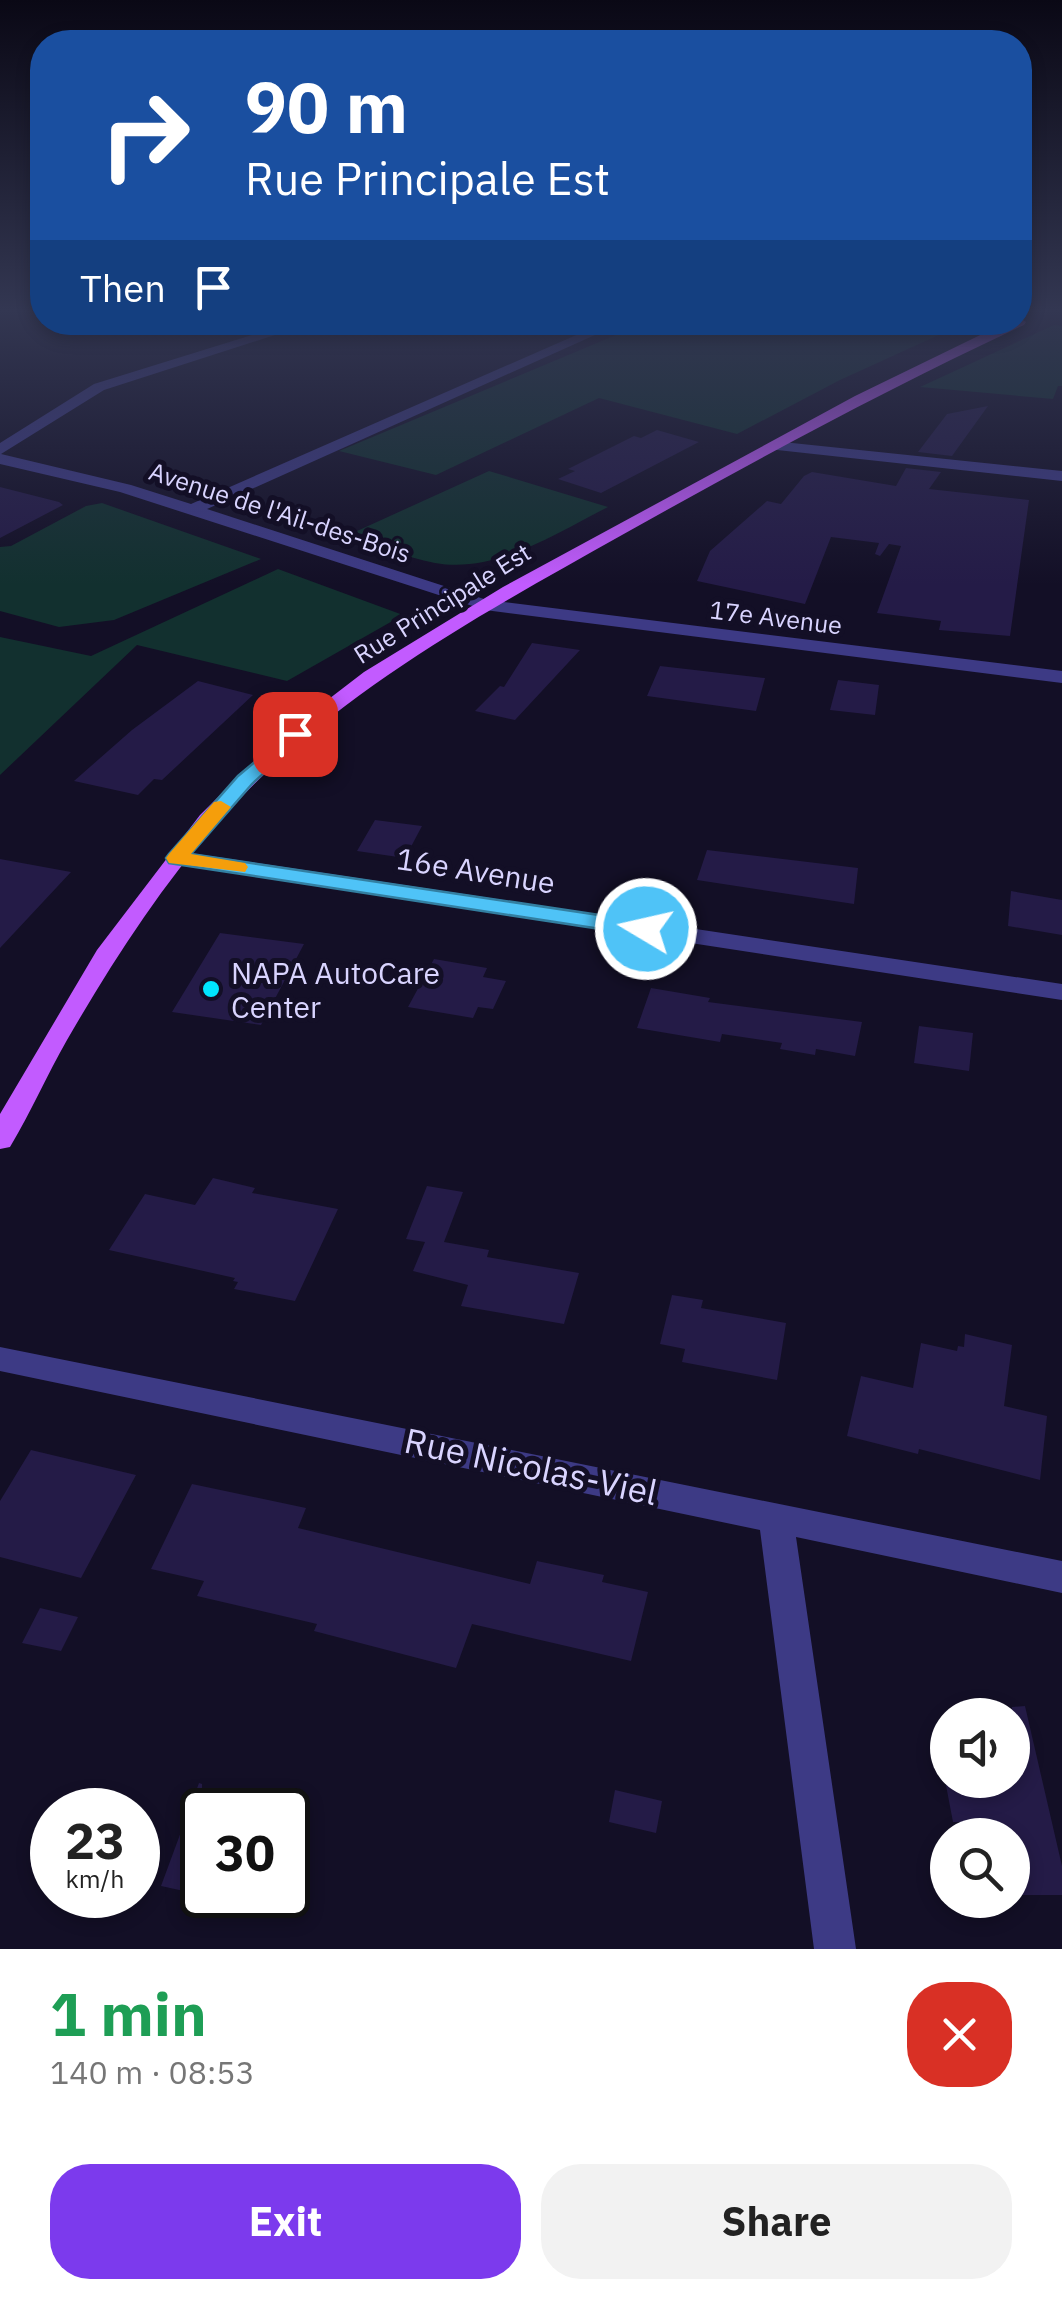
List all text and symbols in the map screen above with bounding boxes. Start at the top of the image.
text: 90 m [245,61,408,152]
icon: right [80,70,210,200]
text: Rue Principale Est [245,149,610,207]
icon: arrive [186,260,241,315]
text: Then [80,263,166,312]
street label: Avenue de l'Ail-des-Bois [145,454,415,570]
street label: Rue Principale Est [347,535,537,671]
street label: 17e Avenue [708,593,844,641]
pin [253,692,338,777]
icon: arrive [268,707,323,762]
street label: 16e Avenue [394,838,558,902]
position arrow [594,877,698,981]
place label: NAPA AutoCare Center [231,953,440,1026]
marker: NAPA AutoCare Center [200,978,222,1000]
street label: Rue Nicolas-Viel [401,1417,661,1515]
map controls [930,1698,1030,1918]
button: sound [930,1698,1030,1798]
speed limit sign: 30 [180,1788,310,1918]
text: 23 [65,1808,125,1873]
button: search [930,1818,1030,1918]
text: km/h [66,1862,124,1895]
text: 1 min [50,1974,207,2053]
button: close [907,1982,1012,2087]
text: 140 m · 08:53 [50,2051,255,2093]
button: Exit [50,2164,521,2279]
button: Share [541,2164,1012,2279]

